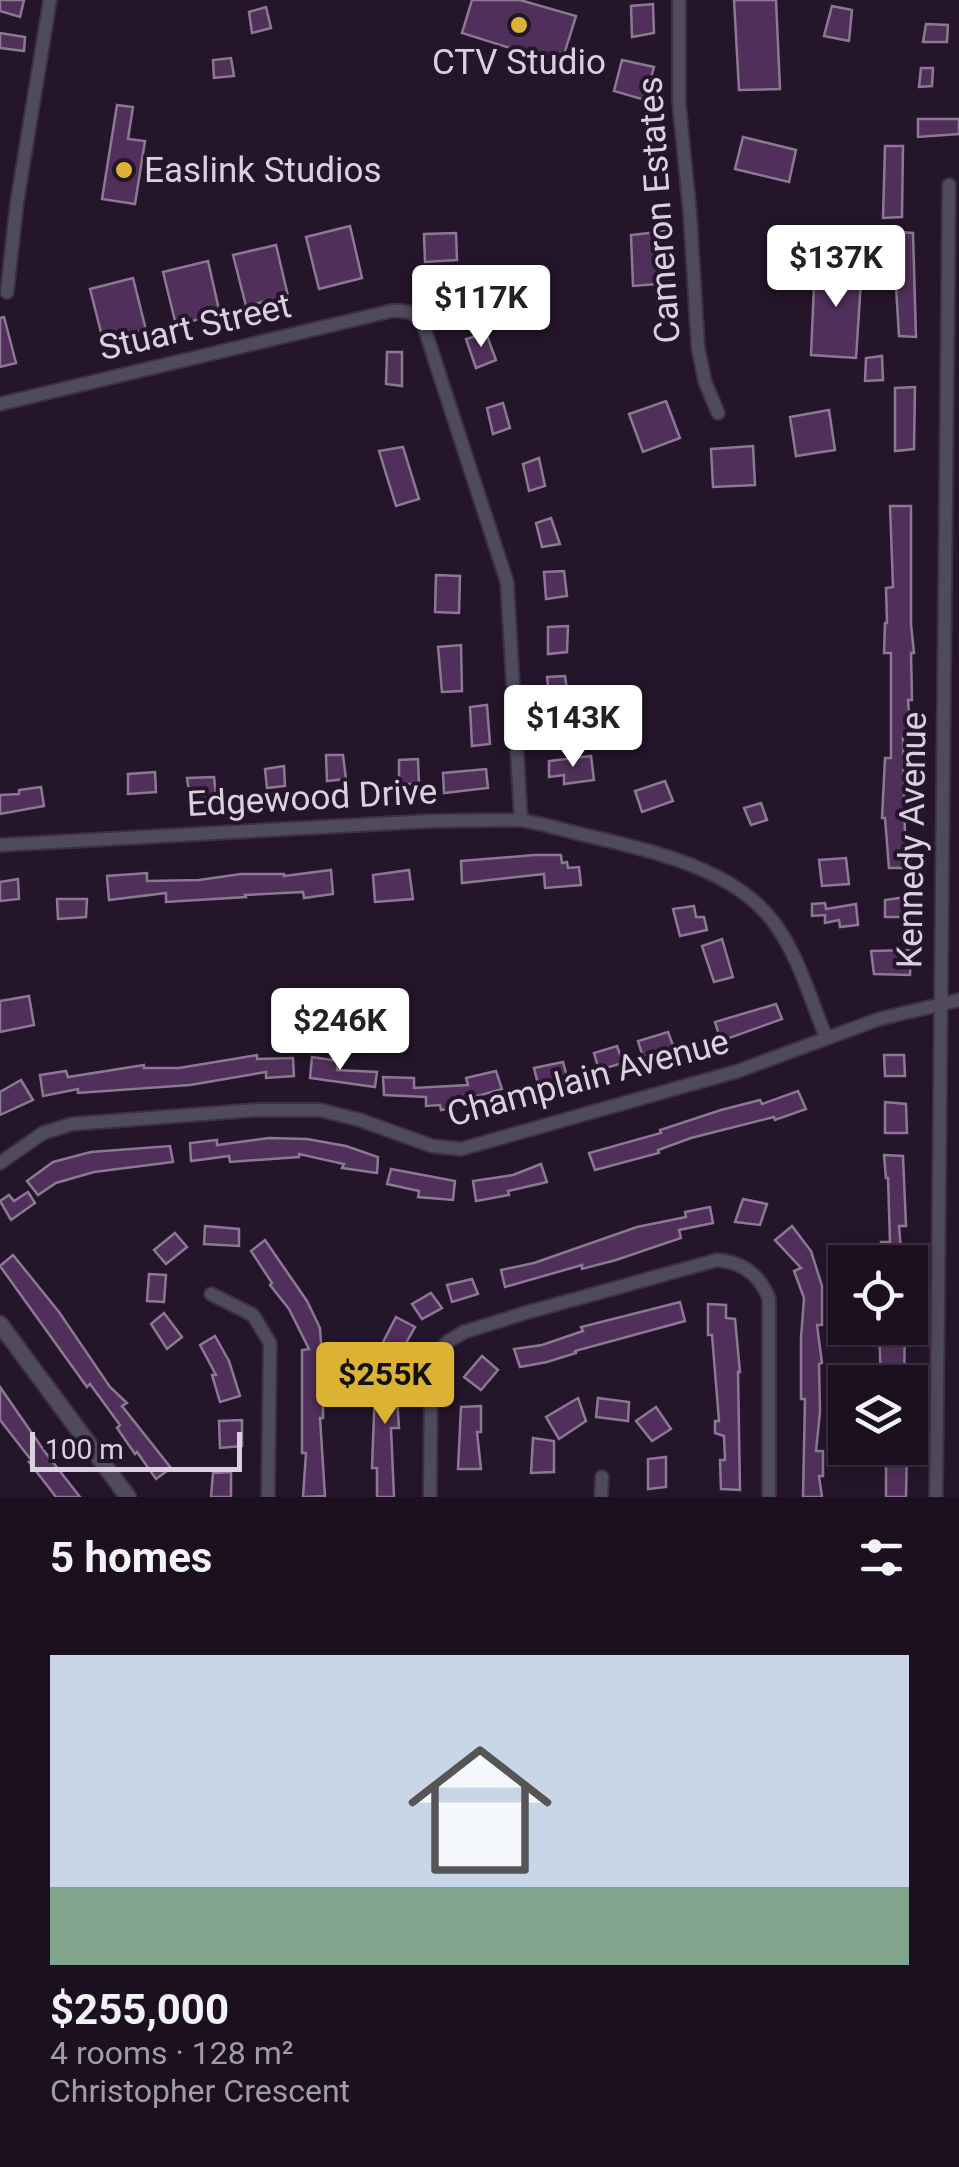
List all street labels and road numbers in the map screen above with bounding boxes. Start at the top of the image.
street label: Cameron Estates [629,75,689,345]
street label: Stuart Street [95,285,295,369]
street label: Kennedy Avenue [889,711,935,969]
street label: Edgewood Drive [186,771,438,825]
street label: Champlain Avenue [443,1021,733,1135]

